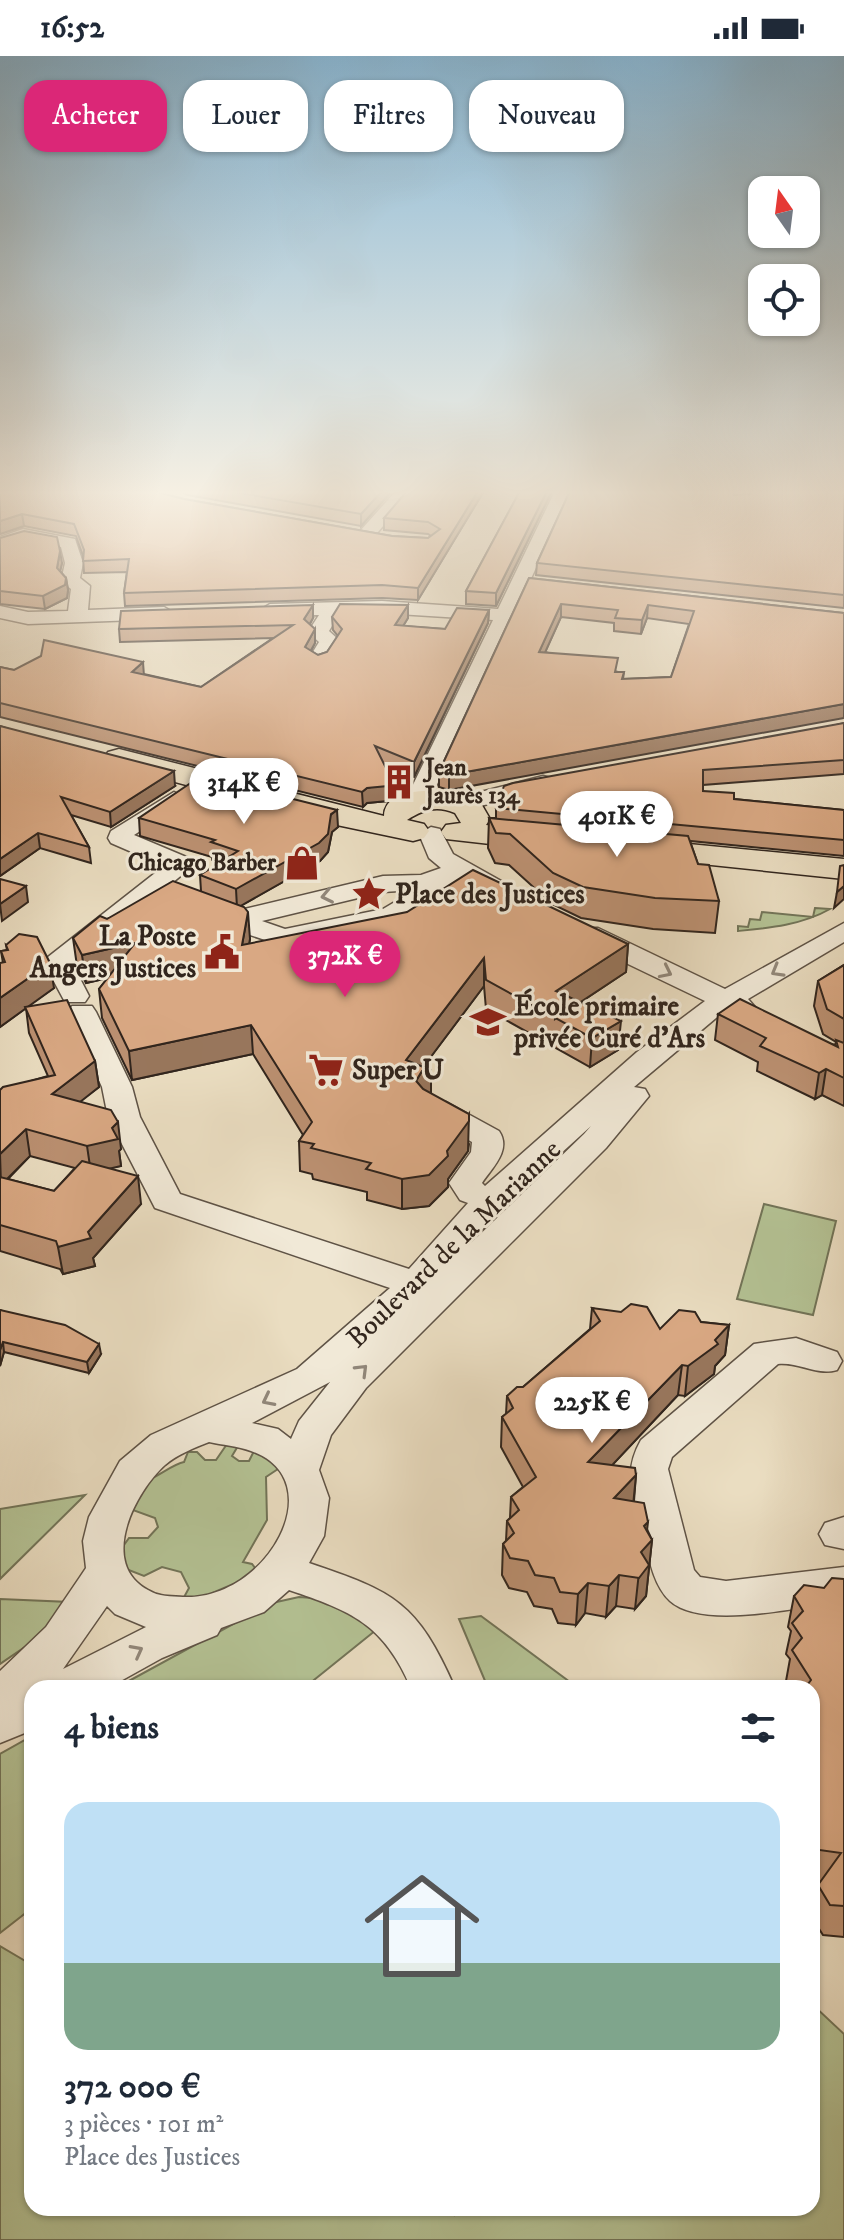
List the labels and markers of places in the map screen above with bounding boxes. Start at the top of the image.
place label: Jean Jaurès 134 [422,753,521,811]
pin: 314K € [179,758,309,826]
building icon: Jean Jaurès 134 [380,763,418,801]
pin: 401K € [552,791,682,859]
shop icon: Chicago Barber [283,844,321,882]
place label: Chicago Barber [128,848,277,878]
place icon: Place des Justices [350,875,388,913]
place label: Place des Justices [395,877,585,912]
place label: La Poste Angers Justices [29,919,197,986]
pin: 372K € [280,931,410,999]
public building icon: La Poste Angers Justices [203,933,241,971]
place label: École primaire privée Curé d'Ars [513,988,706,1056]
school or university icon: École primaire privée Curé d'Ars [469,1003,507,1041]
supermarket icon: Super U [307,1051,345,1089]
place label: Super U [352,1053,444,1088]
pin: 225K € [527,1377,657,1445]

